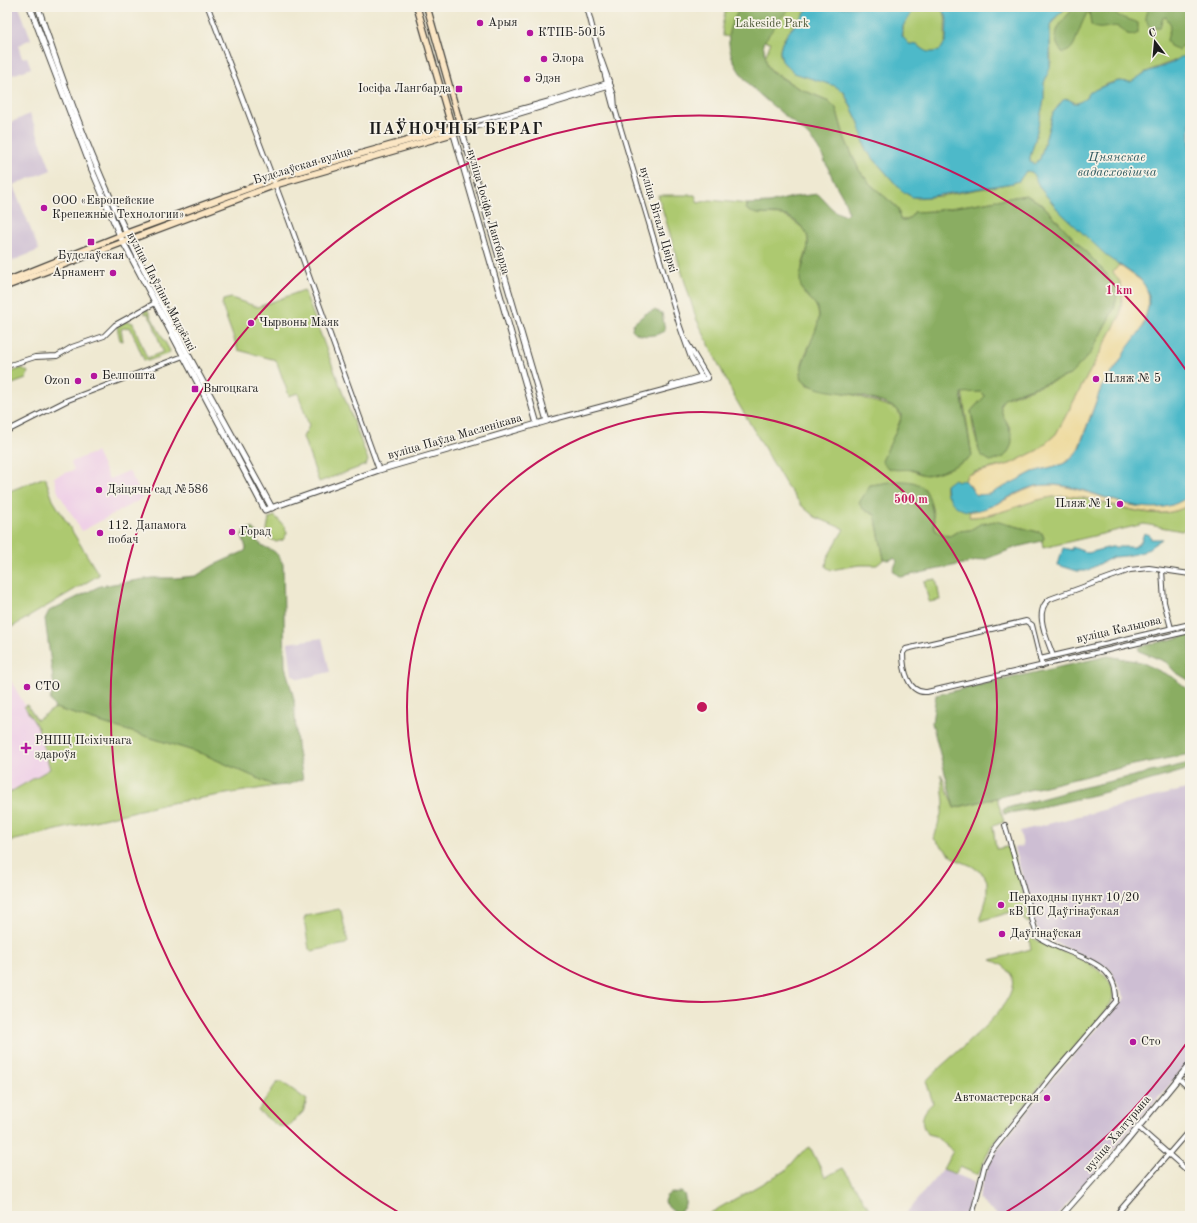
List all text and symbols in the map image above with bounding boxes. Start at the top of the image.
place label: Арыя [488,17,518,29]
marker: Арыя [475,18,485,28]
park label: Lakeside Park [735,18,809,30]
north arrow [1135,22,1175,62]
place label: КТПБ-5015 [538,26,606,39]
marker: КТПБ-5015 [525,28,535,38]
text: С [1148,28,1158,40]
place label: Элора [552,53,584,65]
marker: Элора [539,54,549,64]
place label: Эдэн [535,73,561,85]
marker: Эдэн [522,74,532,84]
place label: Іосіфа Лангбарда [358,82,451,95]
marker: Іосіфа Лангбарда [454,84,464,94]
district label: ПАЎНОЧНЫ БЕРАГ [369,118,543,138]
street label: Будслаўская вуліца [252,144,354,187]
street label: вуліца Іосіфа Лангбарда [464,148,513,276]
water label: Цнянскае вадасховішча [1077,151,1157,179]
street label: вуліца Віталя Цвіркі [637,165,680,274]
place label: ООО «Европейские Крепежные Технологии» [52,195,185,221]
marker: ООО «Европейские Крепежные Технологии» [39,203,49,213]
street label: вуліца Паўліны Мядзёлкі [124,230,198,354]
marker: Будслаўская [86,237,96,247]
place label: Будслаўская [58,250,124,262]
place label: Арнамент [52,267,105,279]
marker: Арнамент [108,268,118,278]
text: 1 km [1106,285,1133,297]
place label: Чырвоны Маяк [259,317,339,329]
marker: Чырвоны Маяк [246,318,256,328]
place label: Белпошта [102,370,155,382]
marker: Белпошта [89,371,99,381]
place label: Пляж № 5 [1104,372,1161,385]
marker: Пляж № 5 [1091,374,1101,384]
place label: Ozon [44,375,71,387]
marker: Ozon [73,376,83,386]
place label: Выгоцкага [203,383,259,395]
marker: Выгоцкага [190,384,200,394]
street label: вуліца Паўла Масленікава [386,411,524,462]
place label: Дзіцячы сад №586 [107,483,209,496]
marker: Дзіцячы сад №586 [94,485,104,495]
text: 500 m [894,493,928,506]
place label: Пляж № 1 [1055,498,1112,510]
marker: Пляж № 1 [1115,499,1125,509]
place label: 112. Дапамога побач [108,520,187,546]
place label: Горад [240,526,271,538]
marker: Горад [227,527,237,537]
marker: 112. Дапамога побач [95,528,105,538]
street label: вуліца Кальцова [1075,613,1163,646]
place label: СТО [35,681,60,693]
marker: СТО [22,682,32,692]
centre of rings [695,700,709,714]
place label: РНПЦ Псіхічнага здароўя [35,734,132,761]
marker: РНПЦ Псіхічнага здароўя [20,742,32,754]
place label: Пераходны пункт 10/20 кВ ПС Даўгінаўская [1009,892,1139,918]
marker: Пераходны пункт 10/20 кВ ПС Даўгінаўская [996,900,1006,910]
place label: Даўгінаўская [1010,927,1081,940]
marker: Даўгінаўская [997,929,1007,939]
place label: Сто [1141,1036,1161,1048]
marker: Сто [1128,1037,1138,1047]
place label: Автомастерская [954,1092,1039,1104]
marker: Автомастерская [1042,1093,1052,1103]
street label: вуліца Халтурына [1082,1093,1153,1174]

